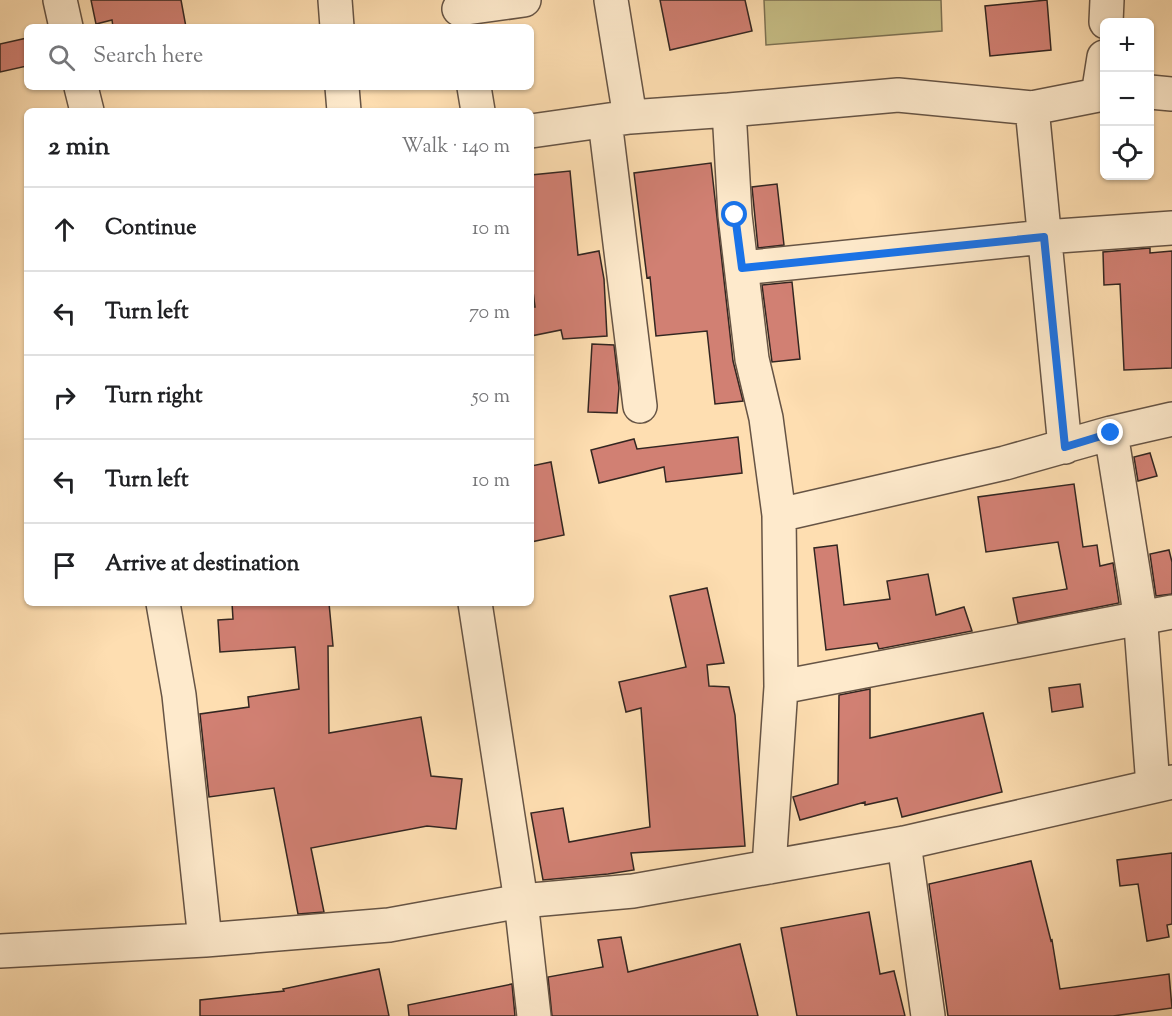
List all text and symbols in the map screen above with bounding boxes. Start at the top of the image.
map controls [1100,18,1154,180]
button: + [1100,18,1154,72]
search box [24,24,534,90]
icon: search [45,41,78,74]
text: Search here [93,41,203,73]
button: − [1100,72,1154,126]
button: locate [1100,126,1154,180]
text: 2 min [48,129,110,166]
text: Walk · 140 m [401,133,510,162]
route start [721,201,747,227]
icon: ahead [48,213,81,246]
text: Continue [105,213,196,245]
text: 10 m [472,215,510,244]
icon: left [48,297,81,330]
text: Turn left [105,297,188,329]
text: 70 m [469,299,510,328]
icon: right [48,381,81,414]
text: Turn right [105,381,202,413]
text: 50 m [472,383,510,412]
route end [1097,419,1123,445]
icon: left [48,465,81,498]
text: Turn left [105,465,188,497]
text: 10 m [472,467,510,496]
icon: arrive [48,549,81,582]
text: Arrive at destination [105,549,300,581]

